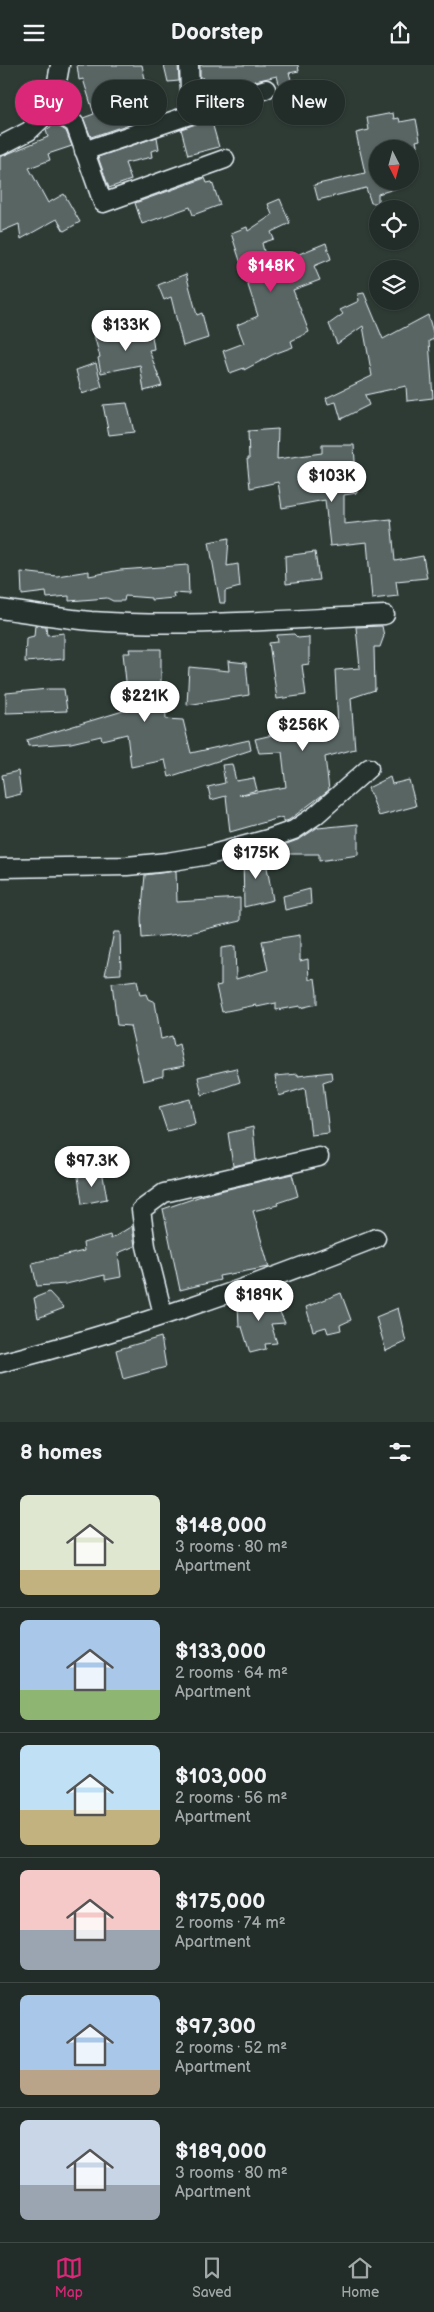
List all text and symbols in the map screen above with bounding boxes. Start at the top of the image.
icon: menu [20,19,48,47]
text: Doorstep [171,19,263,46]
icon: share [386,19,414,47]
chip: Buy [15,80,82,125]
chip: Rent [92,80,167,125]
chip: Filters [177,80,263,125]
chip: New [273,80,345,125]
north arrow [369,140,419,190]
map controls [369,140,419,310]
button: locate [369,200,419,250]
pin: $148K [236,251,306,293]
text: $148K [247,257,295,276]
button: layers [369,260,419,310]
pin: $133K [91,309,161,352]
text: $133K [103,316,149,335]
pin: $103K [297,461,367,503]
text: $103K [308,467,356,486]
pin: $221K [110,681,180,723]
text: $221K [122,687,169,706]
pin: $256K [268,709,338,752]
text: $256K [278,716,328,735]
pin: $175K [221,837,291,880]
text: $175K [233,844,279,863]
pin: $97.3K [51,1145,133,1188]
text: $97.3K [66,1152,118,1171]
pin: $189K [224,1279,294,1322]
text: $189K [235,1286,283,1305]
icon: filters [386,1438,414,1466]
text: 8 homes [20,1440,102,1465]
text: $148,000 [175,1513,267,1538]
icon: home [60,1515,120,1575]
text: 3 rooms · 80 m² [175,1538,288,1557]
text: Apartment [175,1557,251,1576]
text: $133,000 [175,1639,266,1664]
icon: home [60,1640,120,1700]
text: 2 rooms · 64 m² [175,1664,288,1683]
text: Apartment [175,1683,251,1702]
text: $103,000 [175,1764,267,1789]
icon: home [60,1765,120,1825]
text: 2 rooms · 56 m² [175,1789,287,1808]
text: Apartment [175,1808,251,1827]
text: $175,000 [175,1889,265,1914]
icon: home [60,1890,120,1950]
text: 2 rooms · 74 m² [175,1914,286,1933]
text: Apartment [175,1933,251,1952]
text: $97,300 [175,2014,256,2039]
icon: home [60,2015,120,2075]
text: 2 rooms · 52 m² [175,2039,287,2058]
text: Apartment [175,2058,251,2077]
text: $189,000 [175,2139,267,2164]
icon: home [60,2140,120,2200]
text: 3 rooms · 80 m² [175,2164,288,2183]
text: Apartment [175,2183,251,2202]
tab: Map [55,2254,83,2301]
tab: Saved [192,2254,232,2301]
tab: Home [341,2254,379,2301]

